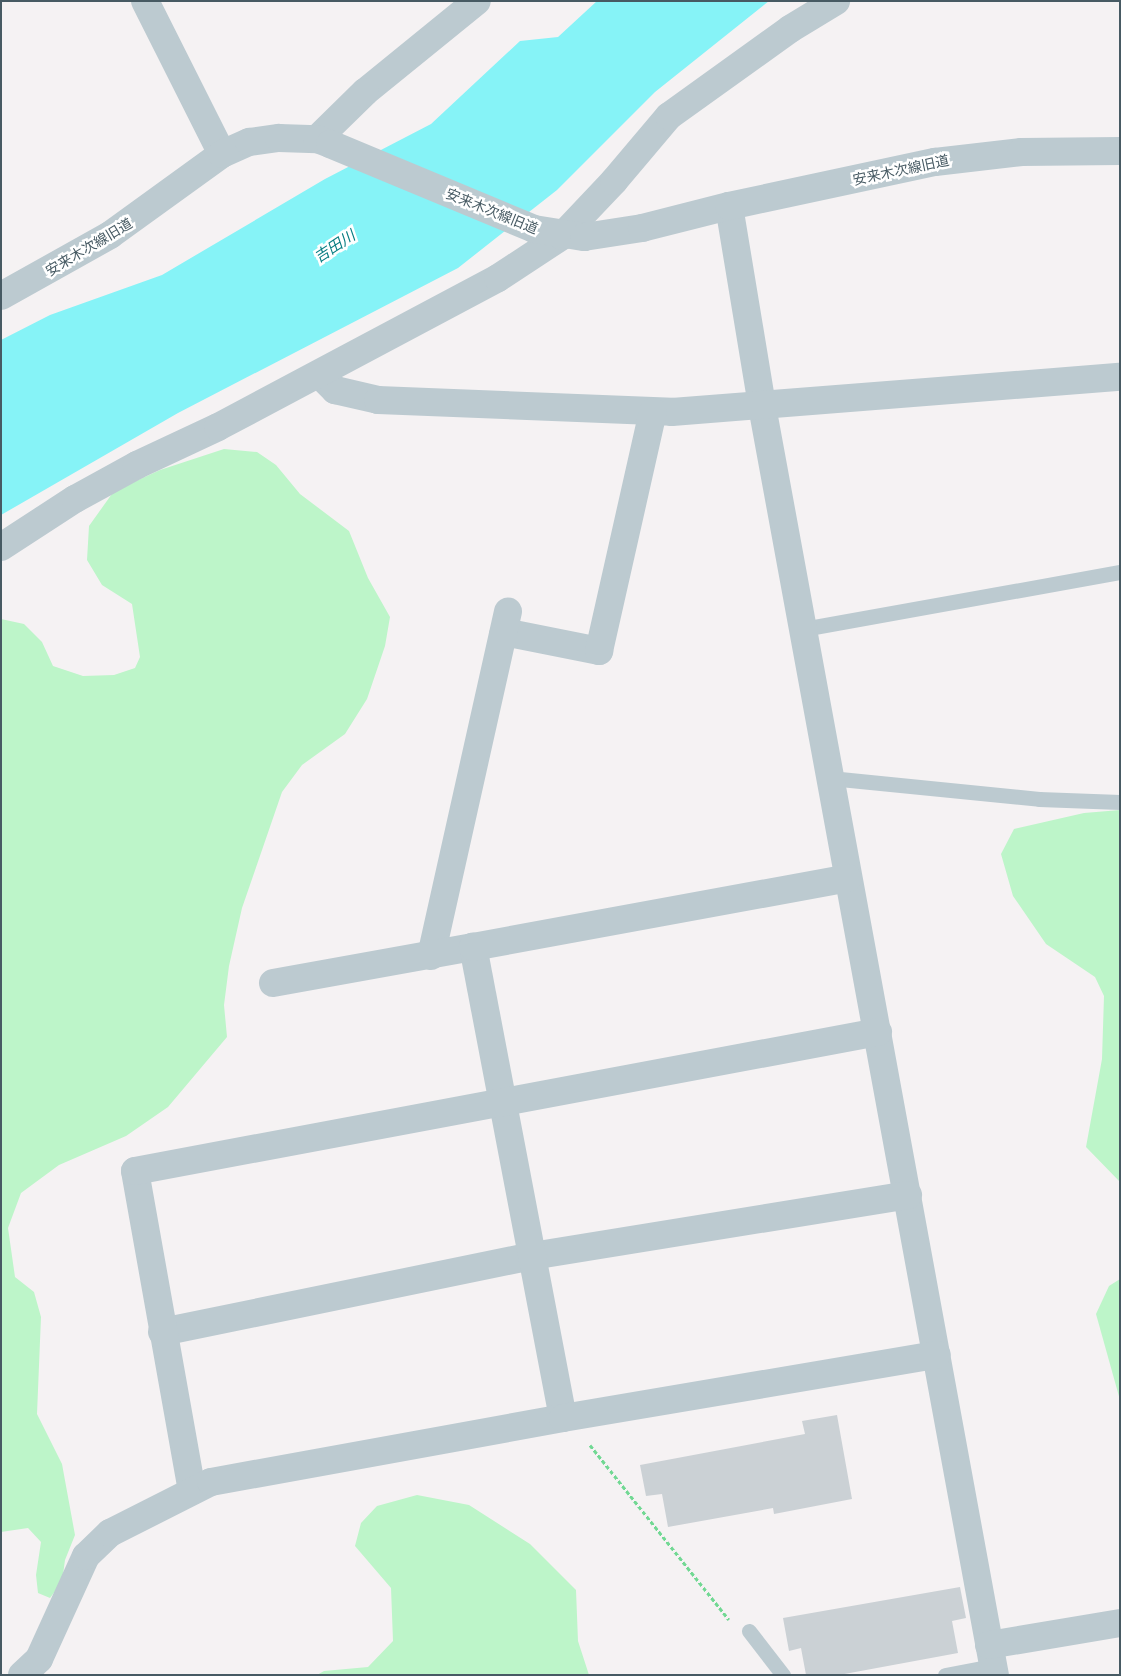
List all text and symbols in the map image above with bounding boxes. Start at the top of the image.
street label: 安来木次線旧道 [851,152,951,188]
street label: 安来木次線旧道 [443,185,541,237]
street label: 安来木次線旧道 [43,215,135,279]
water label: 吉田川 [311,227,359,267]

